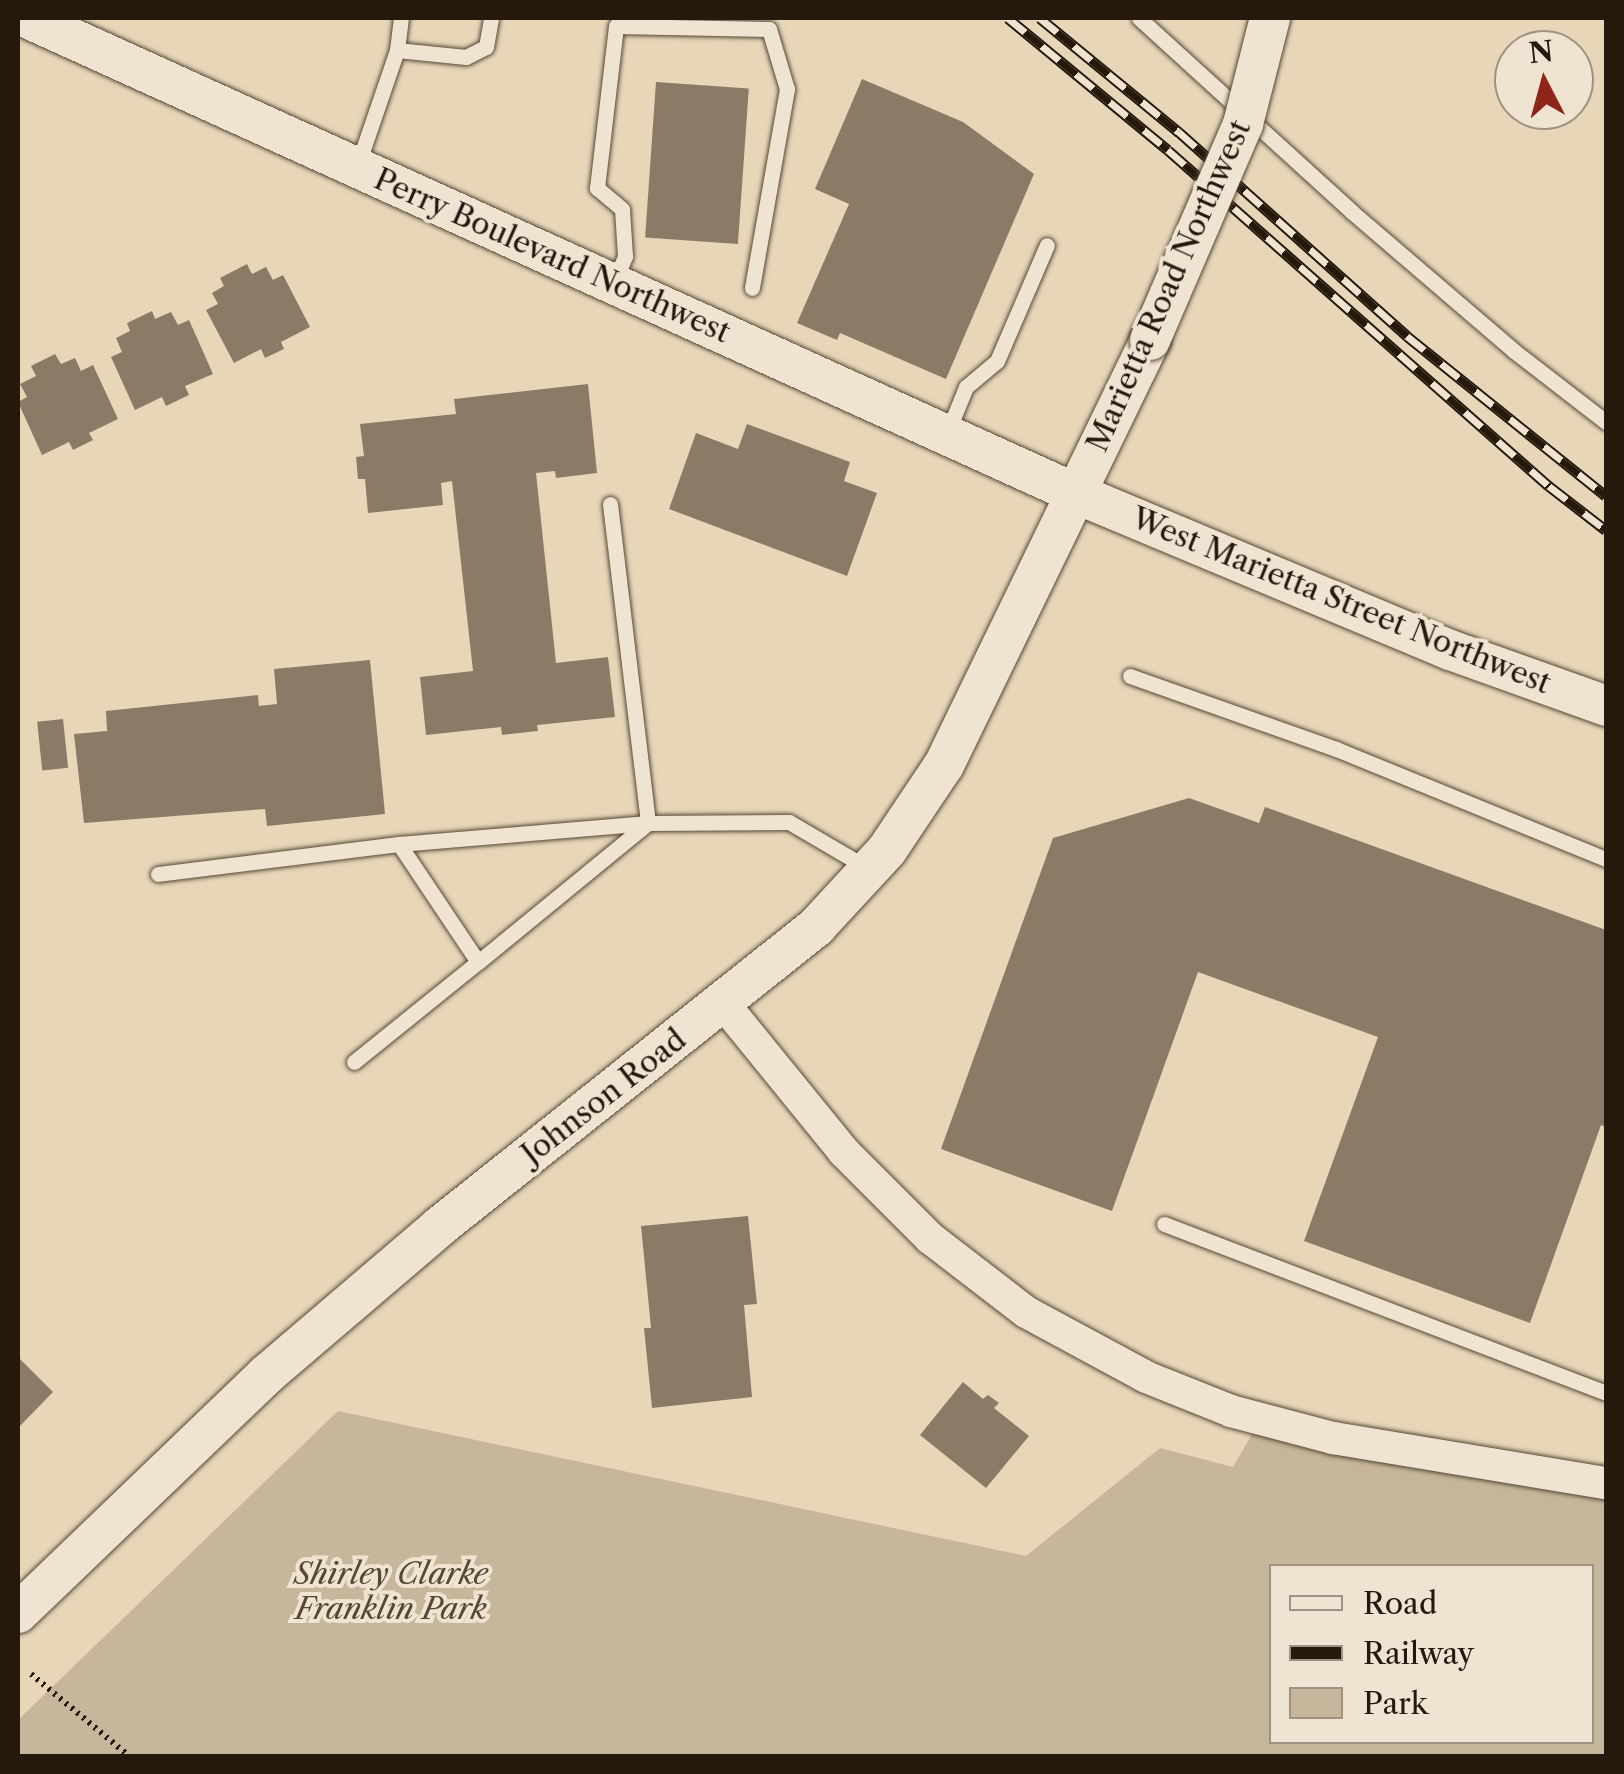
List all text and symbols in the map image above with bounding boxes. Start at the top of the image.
north arrow [1494,30,1594,130]
text: N [1527,34,1555,70]
street label: Marietta Road Northwest [1079,114,1259,458]
street label: Perry Boulevard Northwest [368,161,736,351]
street label: West Marietta Street Northwest [1126,500,1556,702]
street label: Johnson Road [515,1022,693,1172]
park label: Shirley Clarke Franklin Park [294,1556,488,1626]
legend [1269,1564,1594,1744]
text: Road [1363,1585,1437,1622]
text: Railway [1363,1635,1474,1672]
text: Park [1363,1685,1428,1722]

